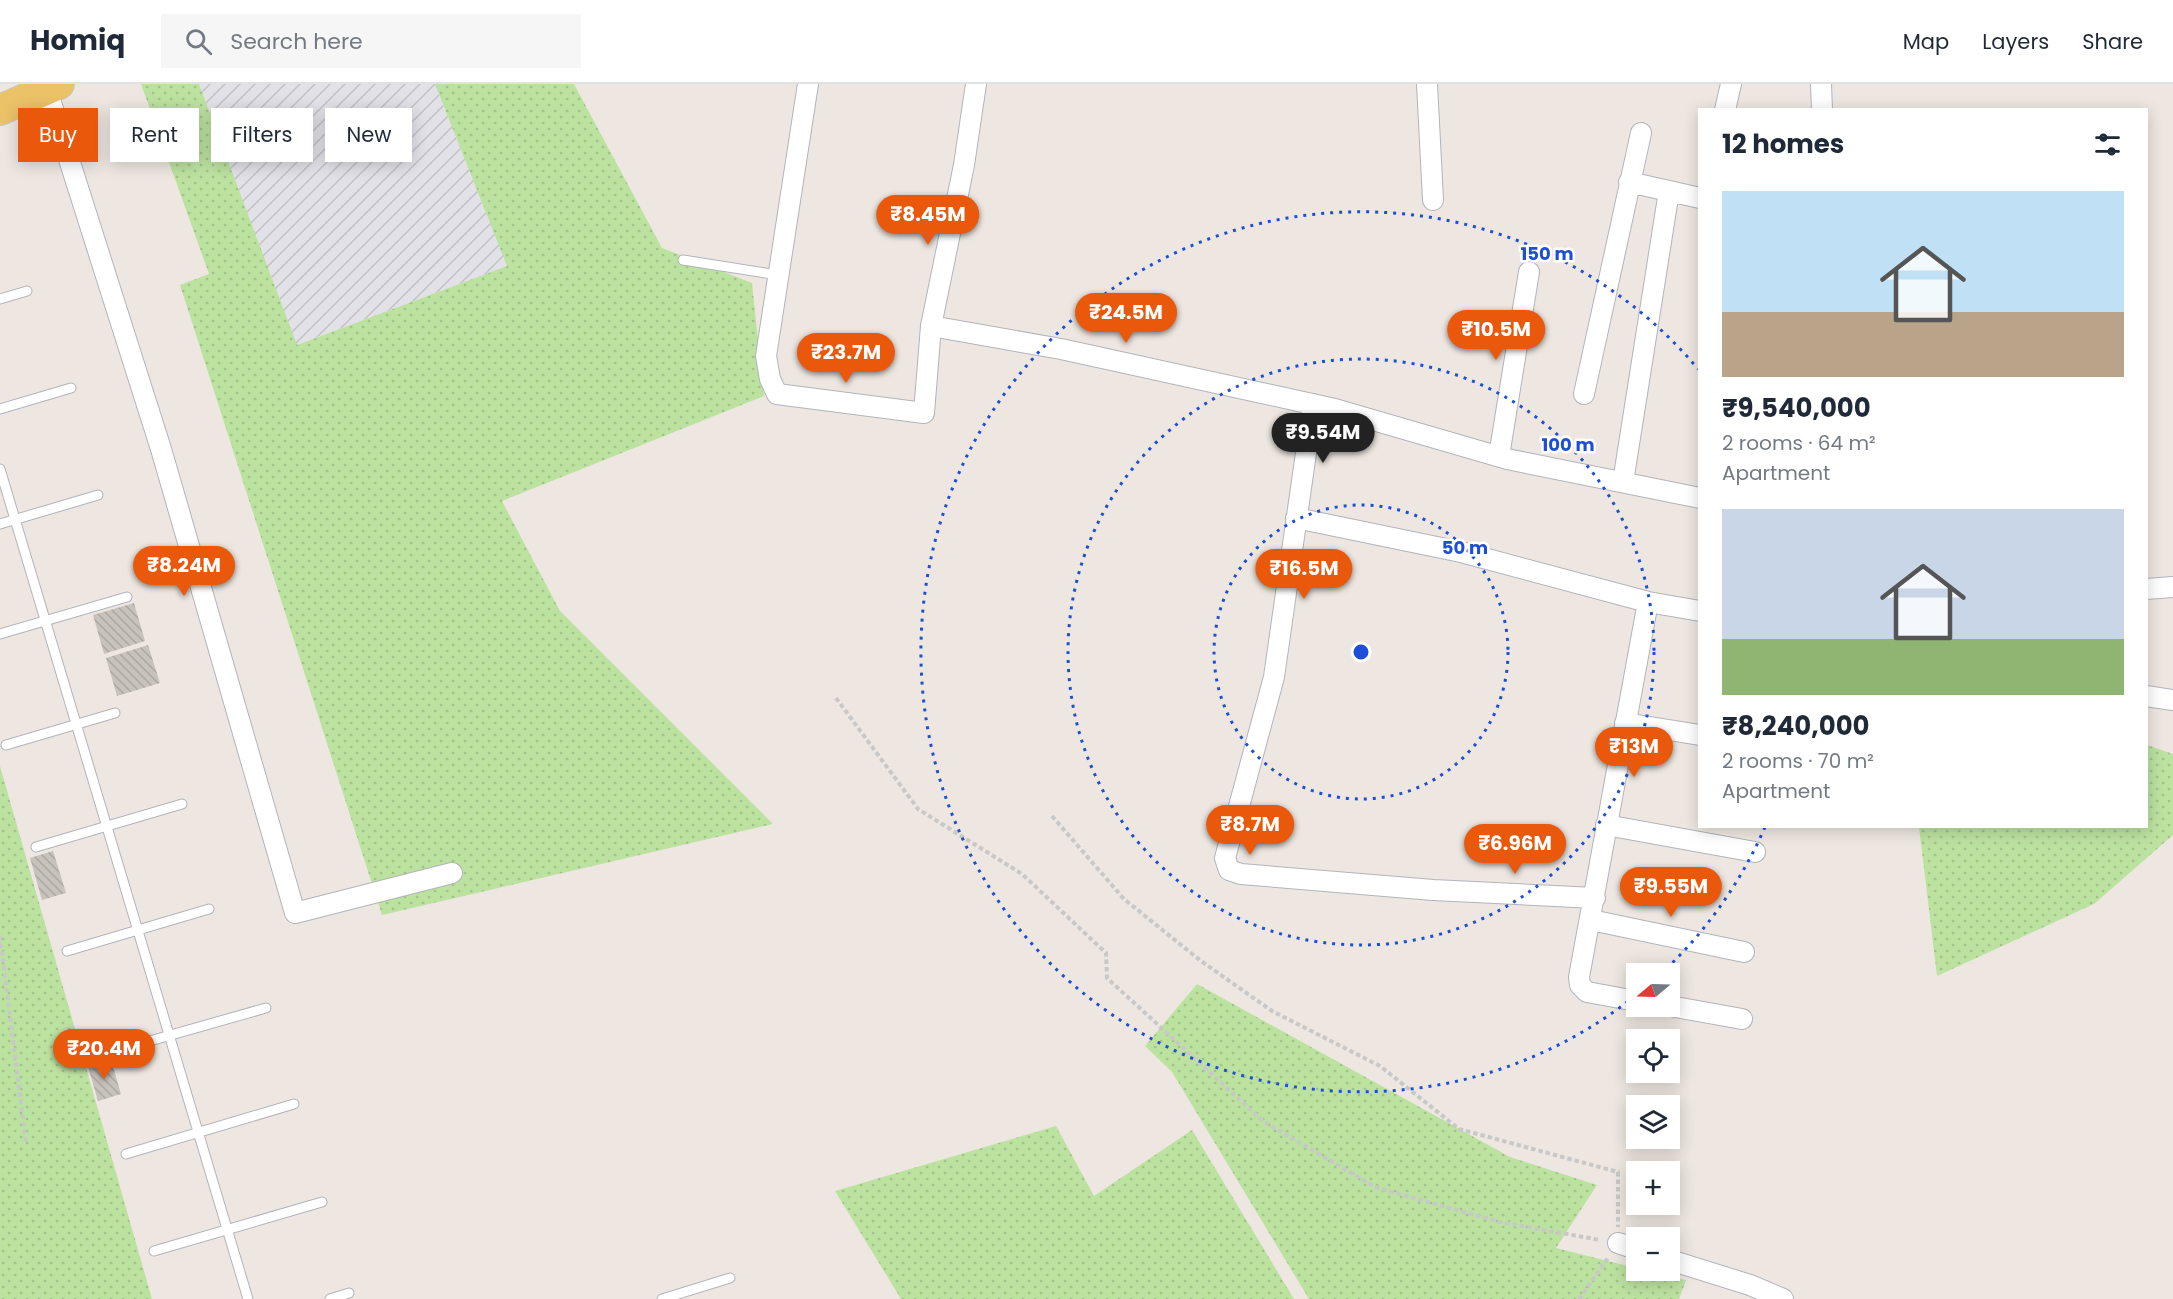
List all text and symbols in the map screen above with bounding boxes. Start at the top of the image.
search box [161,14,581,68]
text: Homiq [30,21,125,60]
icon: search [182,25,215,58]
text: Search here [230,26,363,57]
text: Map [1903,27,1949,56]
text: Layers [1982,27,2049,56]
text: Share [2082,27,2143,56]
chip: Buy [18,108,98,162]
chip: Rent [110,108,199,162]
chip: Filters [211,108,313,162]
chip: New [325,108,412,162]
text: 12 homes [1722,126,1844,162]
icon: filters [2091,128,2124,161]
pin: ₹8.45M [879,195,977,246]
text: ₹8.45M [890,200,966,228]
icon: home [1869,230,1977,338]
text: 150 m [1520,241,1574,266]
pin: ₹24.5M [1077,293,1175,344]
text: ₹24.5M [1089,298,1163,326]
pin: ₹10.5M [1447,310,1545,361]
text: ₹10.5M [1461,315,1531,343]
pin: ₹23.7M [797,333,895,384]
text: ₹23.7M [811,338,881,366]
text: ₹9,540,000 [1722,390,1871,426]
pin: ₹9.54M [1274,413,1372,464]
text: ₹9.54M [1286,418,1360,446]
text: 2 rooms · 64 m² [1722,429,1876,457]
text: 100 m [1541,432,1595,457]
text: Apartment [1722,459,1830,487]
text: 50 m [1442,535,1488,560]
pin: ₹8.24M [135,546,233,597]
icon: home [1869,548,1977,656]
pin: ₹16.5M [1255,549,1353,600]
text: ₹8.24M [147,551,221,579]
text: ₹16.5M [1269,554,1339,582]
centre of rings [1351,642,1371,662]
text: ₹8,240,000 [1722,708,1870,744]
pin: ₹13M [1598,727,1670,778]
text: ₹13M [1609,732,1659,760]
text: 2 rooms · 70 m² [1722,747,1874,775]
text: Apartment [1722,777,1830,805]
pin: ₹8.7M [1208,805,1292,856]
text: ₹8.7M [1220,810,1280,838]
pin: ₹6.96M [1466,824,1564,875]
text: ₹6.96M [1478,829,1552,857]
pin: ₹9.55M [1622,867,1720,918]
text: ₹9.55M [1634,872,1708,900]
north arrow [1626,963,1680,1017]
map controls [1626,963,1680,1281]
pin: ₹20.4M [55,1029,153,1080]
button: locate [1626,1029,1680,1083]
text: ₹20.4M [67,1034,141,1062]
button: layers [1626,1095,1680,1149]
button: + [1626,1161,1680,1215]
button: − [1626,1227,1680,1281]

